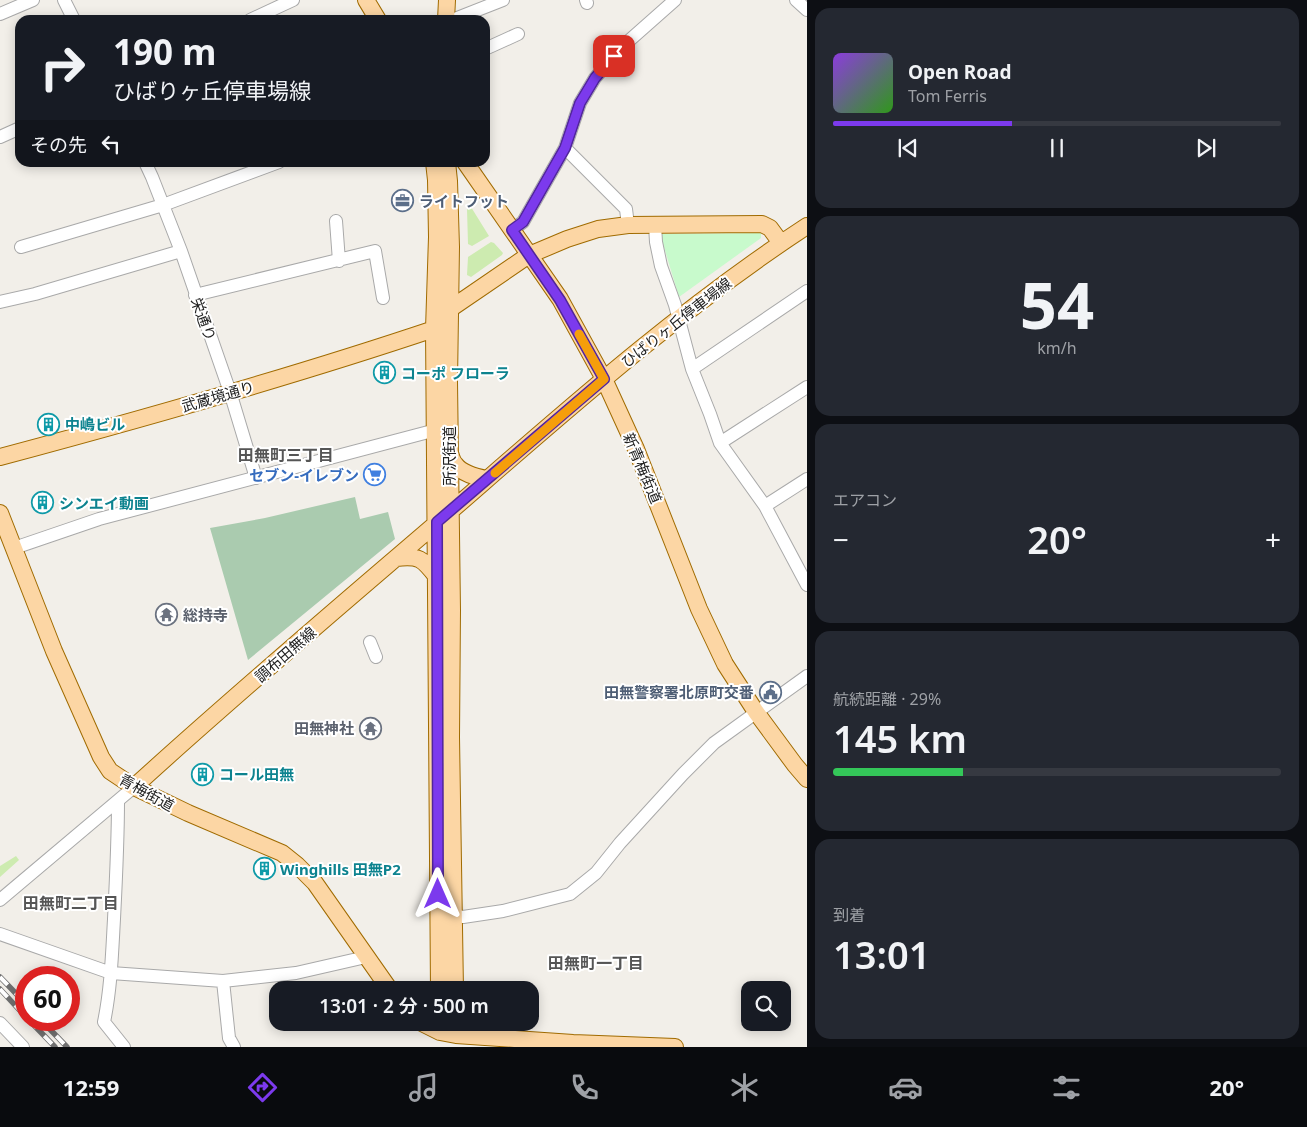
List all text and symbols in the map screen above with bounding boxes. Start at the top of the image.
text: 190 m [113,28,216,75]
icon: right [30,35,95,100]
pin [593,35,635,77]
icon: arrive [600,42,628,70]
text: Open Road [908,59,1011,85]
text: ひばりヶ丘停車場線 [113,75,311,105]
text: Tom Ferris [908,85,987,107]
icon: left [97,130,125,158]
text: その先 [30,132,87,158]
icon: previous [894,134,922,162]
icon: pause [1043,134,1071,162]
icon: next [1192,134,1220,162]
office icon: ライトフット [391,189,415,213]
place label: ライトフット [419,191,509,211]
text: 54 [1020,260,1094,348]
street label: ひばりヶ丘停車場線 [617,273,735,371]
street label: 栄通り [187,294,221,344]
text: km/h [1037,337,1077,359]
building icon: コーポ フローラ [373,361,397,385]
place label: コーポ フローラ [401,363,510,383]
street label: 武蔵境通り [179,376,257,416]
building icon: 中嶋ビル [37,412,61,436]
place label: 中嶋ビル [65,414,125,434]
street label: 所沢街道 [439,426,459,486]
street label: 新青梅街道 [619,430,667,506]
district label: 田無町三丁目 [238,444,334,466]
supermarket icon: セブン-イレブン [363,463,387,487]
place label: セブン-イレブン [249,465,359,485]
text: エアコン [833,489,897,511]
building icon: シンエイ動画 [31,491,55,515]
place label: シンエイ動画 [59,493,149,513]
text: 20° [1027,513,1087,565]
text: − [833,520,849,558]
text: + [1265,520,1281,558]
temple icon: 総持寺 [155,603,179,627]
place label: 総持寺 [183,605,228,625]
street label: 調布田無線 [250,622,320,686]
public building icon: 田無警察署北原町交番 [758,680,782,704]
place label: 田無警察署北原町交番 [604,682,754,702]
text: 航続距離 · 29% [833,688,941,710]
text: 145 km [833,712,967,764]
temple icon: 田無神社 [358,716,382,740]
place label: 田無神社 [294,718,354,738]
building icon: コール田無 [191,762,215,786]
place label: コール田無 [219,764,294,784]
street label: 青梅街道 [116,769,178,815]
building icon: Winghills 田無P2 [252,857,276,881]
place label: Winghills 田無P2 [280,859,401,879]
position arrow [411,867,463,919]
district label: 田無町二丁目 [23,892,119,914]
text: 到着 [833,904,865,926]
text: 13:01 [833,928,930,980]
district label: 田無町一丁目 [548,952,644,974]
speed limit sign: 60 [15,966,80,1031]
map controls [741,981,791,1031]
button: search [741,981,791,1031]
text: 13:01 · 2 分 · 500 m [319,993,489,1019]
icon: directions [245,1070,280,1105]
icon: music [406,1070,441,1105]
icon: phone [567,1070,602,1105]
icon: climate [727,1070,762,1105]
icon: car [888,1070,923,1105]
icon: filters [1049,1070,1084,1105]
text: 12:59 [63,1072,119,1102]
text: 20° [1210,1072,1244,1102]

